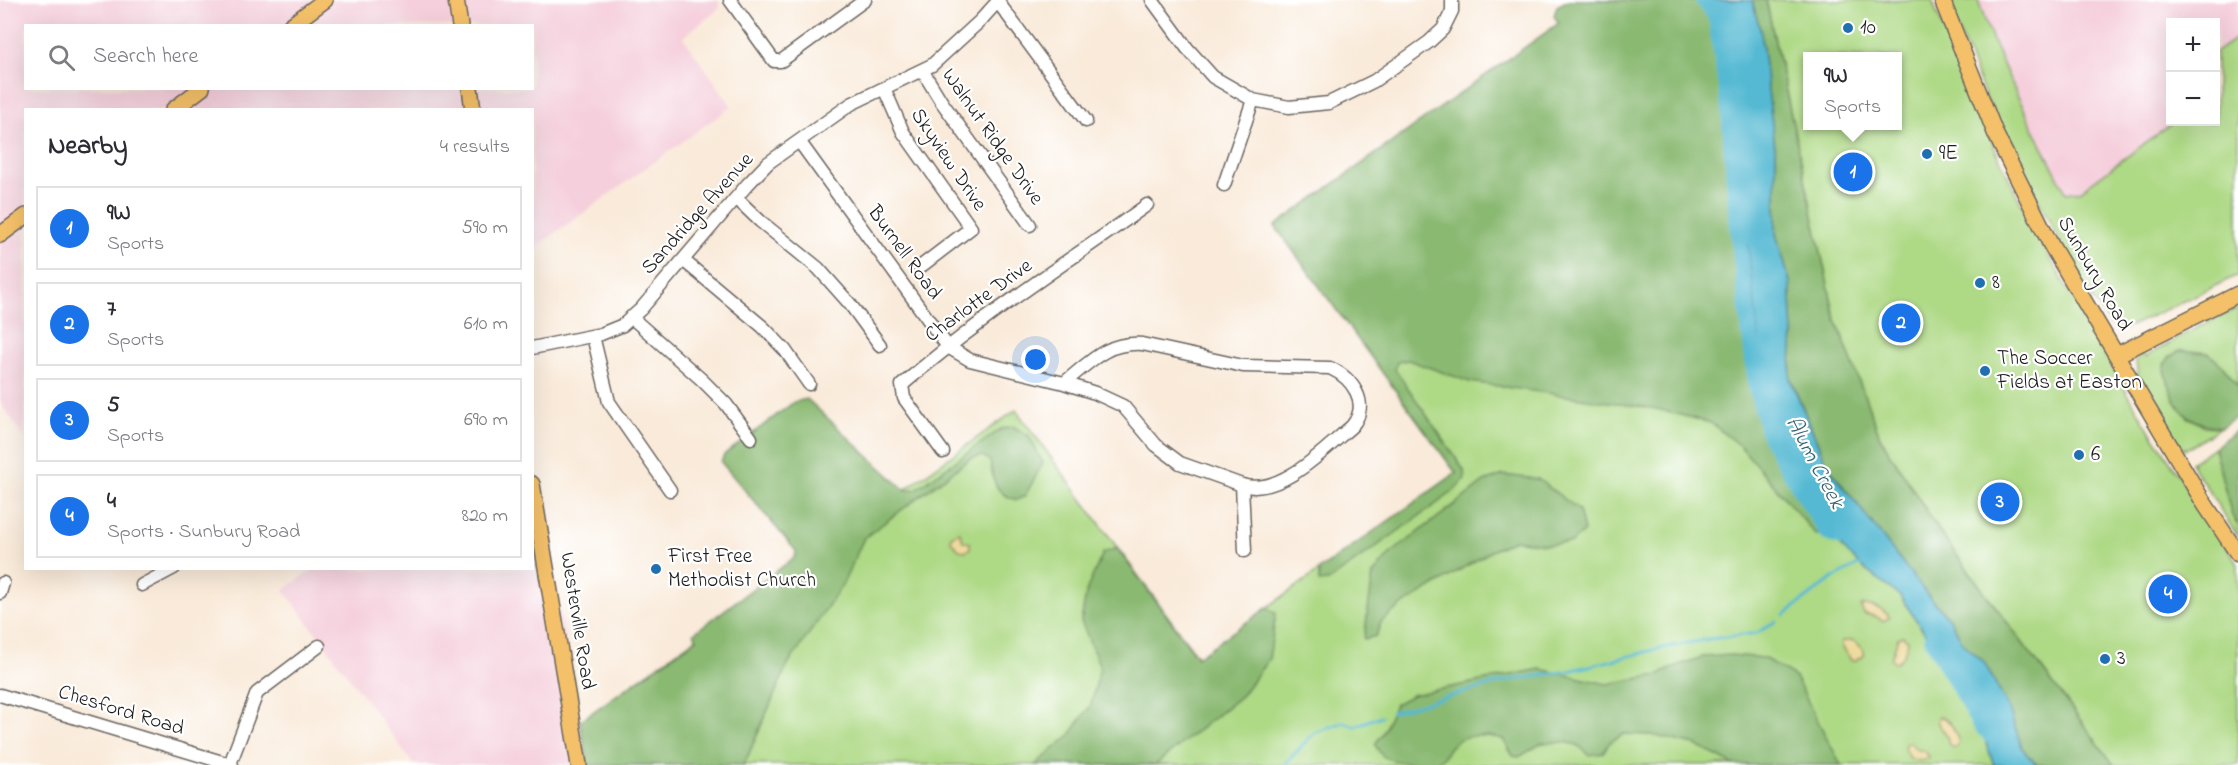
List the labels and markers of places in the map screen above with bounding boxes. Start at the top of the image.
place label: 10 [1860,13,1876,43]
marker: 10 [1841,21,1855,35]
place label: 9E [1939,139,1958,169]
marker: 9E [1920,147,1934,161]
pin: 1 [1834,150,1872,195]
place label: 8 [1992,268,2000,298]
marker: 8 [1973,276,1987,290]
pin: 2 [1882,300,1920,346]
place label: The Soccer Fields at Easton [1996,344,2142,398]
marker: The Soccer Fields at Easton [1978,364,1992,378]
place label: 6 [2091,440,2100,470]
marker: 6 [2072,448,2086,462]
pin: 3 [1980,480,2020,524]
place label: First Free Methodist Church [667,542,816,596]
marker: First Free Methodist Church [649,562,663,576]
pin: 4 [2148,572,2188,616]
place label: 3 [2117,644,2126,674]
marker: 3 [2098,652,2112,666]

